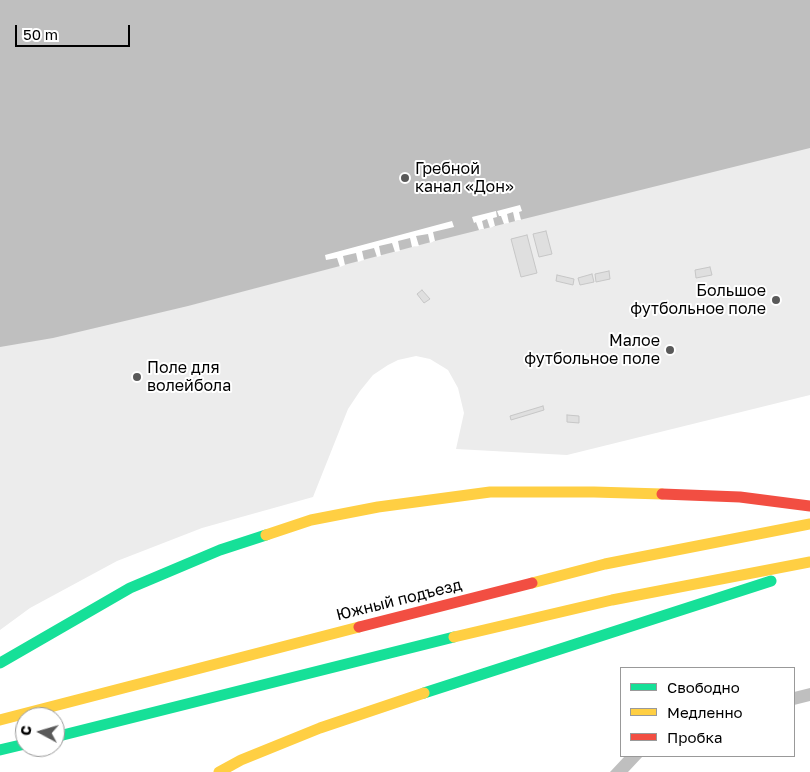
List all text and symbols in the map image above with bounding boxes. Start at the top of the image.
scale bar [18,15,132,47]
text: 50 m [23,25,58,43]
place label: Гребной канал «Дон» [415,159,514,197]
marker: Гребной канал «Дон» [399,172,411,184]
place label: Большое футбольное поле [630,281,766,319]
marker: Большое футбольное поле [770,294,782,306]
place label: Малое футбольное поле [524,331,660,369]
marker: Малое футбольное поле [664,344,676,356]
place label: Поле для волейбола [147,358,231,396]
marker: Поле для волейбола [131,371,143,383]
street label: Южный подъезд [334,575,464,625]
legend [620,667,795,757]
text: Свободно [667,678,740,696]
text: Медленно [667,703,743,721]
north arrow [15,707,65,757]
text: С [17,725,35,736]
text: Пробка [667,728,722,746]

